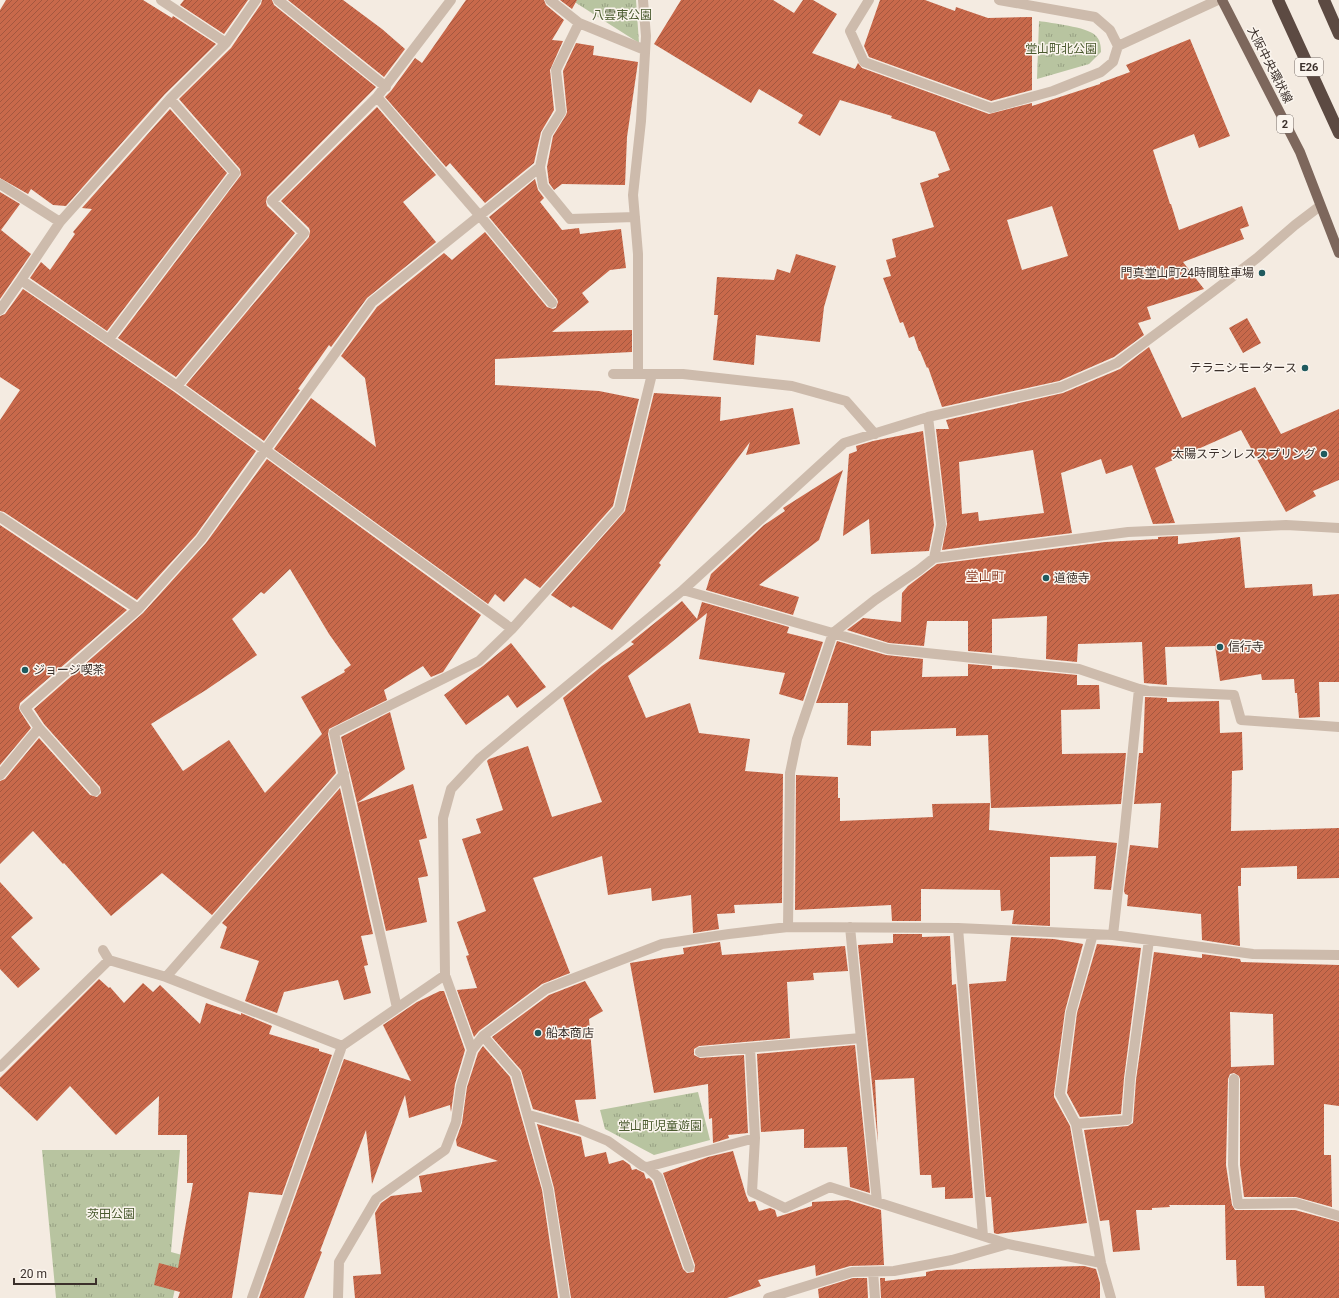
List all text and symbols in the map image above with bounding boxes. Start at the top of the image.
park label: 八雲東公園 [592,8,652,22]
street label: 大阪中央環状線 [1245,24,1295,106]
park label: 堂山町北公園 [1025,42,1097,56]
road number: E26 [1295,58,1323,76]
road number: 2 [1277,115,1293,133]
place label: 門真堂山町24時間駐車場 [1121,266,1254,280]
marker: 門真堂山町24時間駐車場 [1257,268,1267,278]
place label: テラニシモータース [1190,361,1297,375]
marker: テラニシモータース [1300,363,1310,373]
place label: 太陽ステンレススプリング [1172,447,1316,461]
marker: 太陽ステンレススプリング [1319,449,1329,459]
district label: 堂山町 [965,569,1005,584]
place label: 道徳寺 [1054,571,1090,585]
marker: 道徳寺 [1041,573,1051,583]
place label: 信行寺 [1228,640,1264,654]
marker: 信行寺 [1215,642,1225,652]
place label: ジョージ喫茶 [33,663,105,677]
marker: ジョージ喫茶 [20,665,30,675]
place label: 船本商店 [546,1026,594,1040]
marker: 船本商店 [533,1028,543,1038]
park label: 堂山町児童遊園 [618,1119,702,1133]
park label: 茨田公園 [87,1207,135,1221]
scale bar [14,1260,96,1286]
text: 20 m [20,1267,47,1281]

